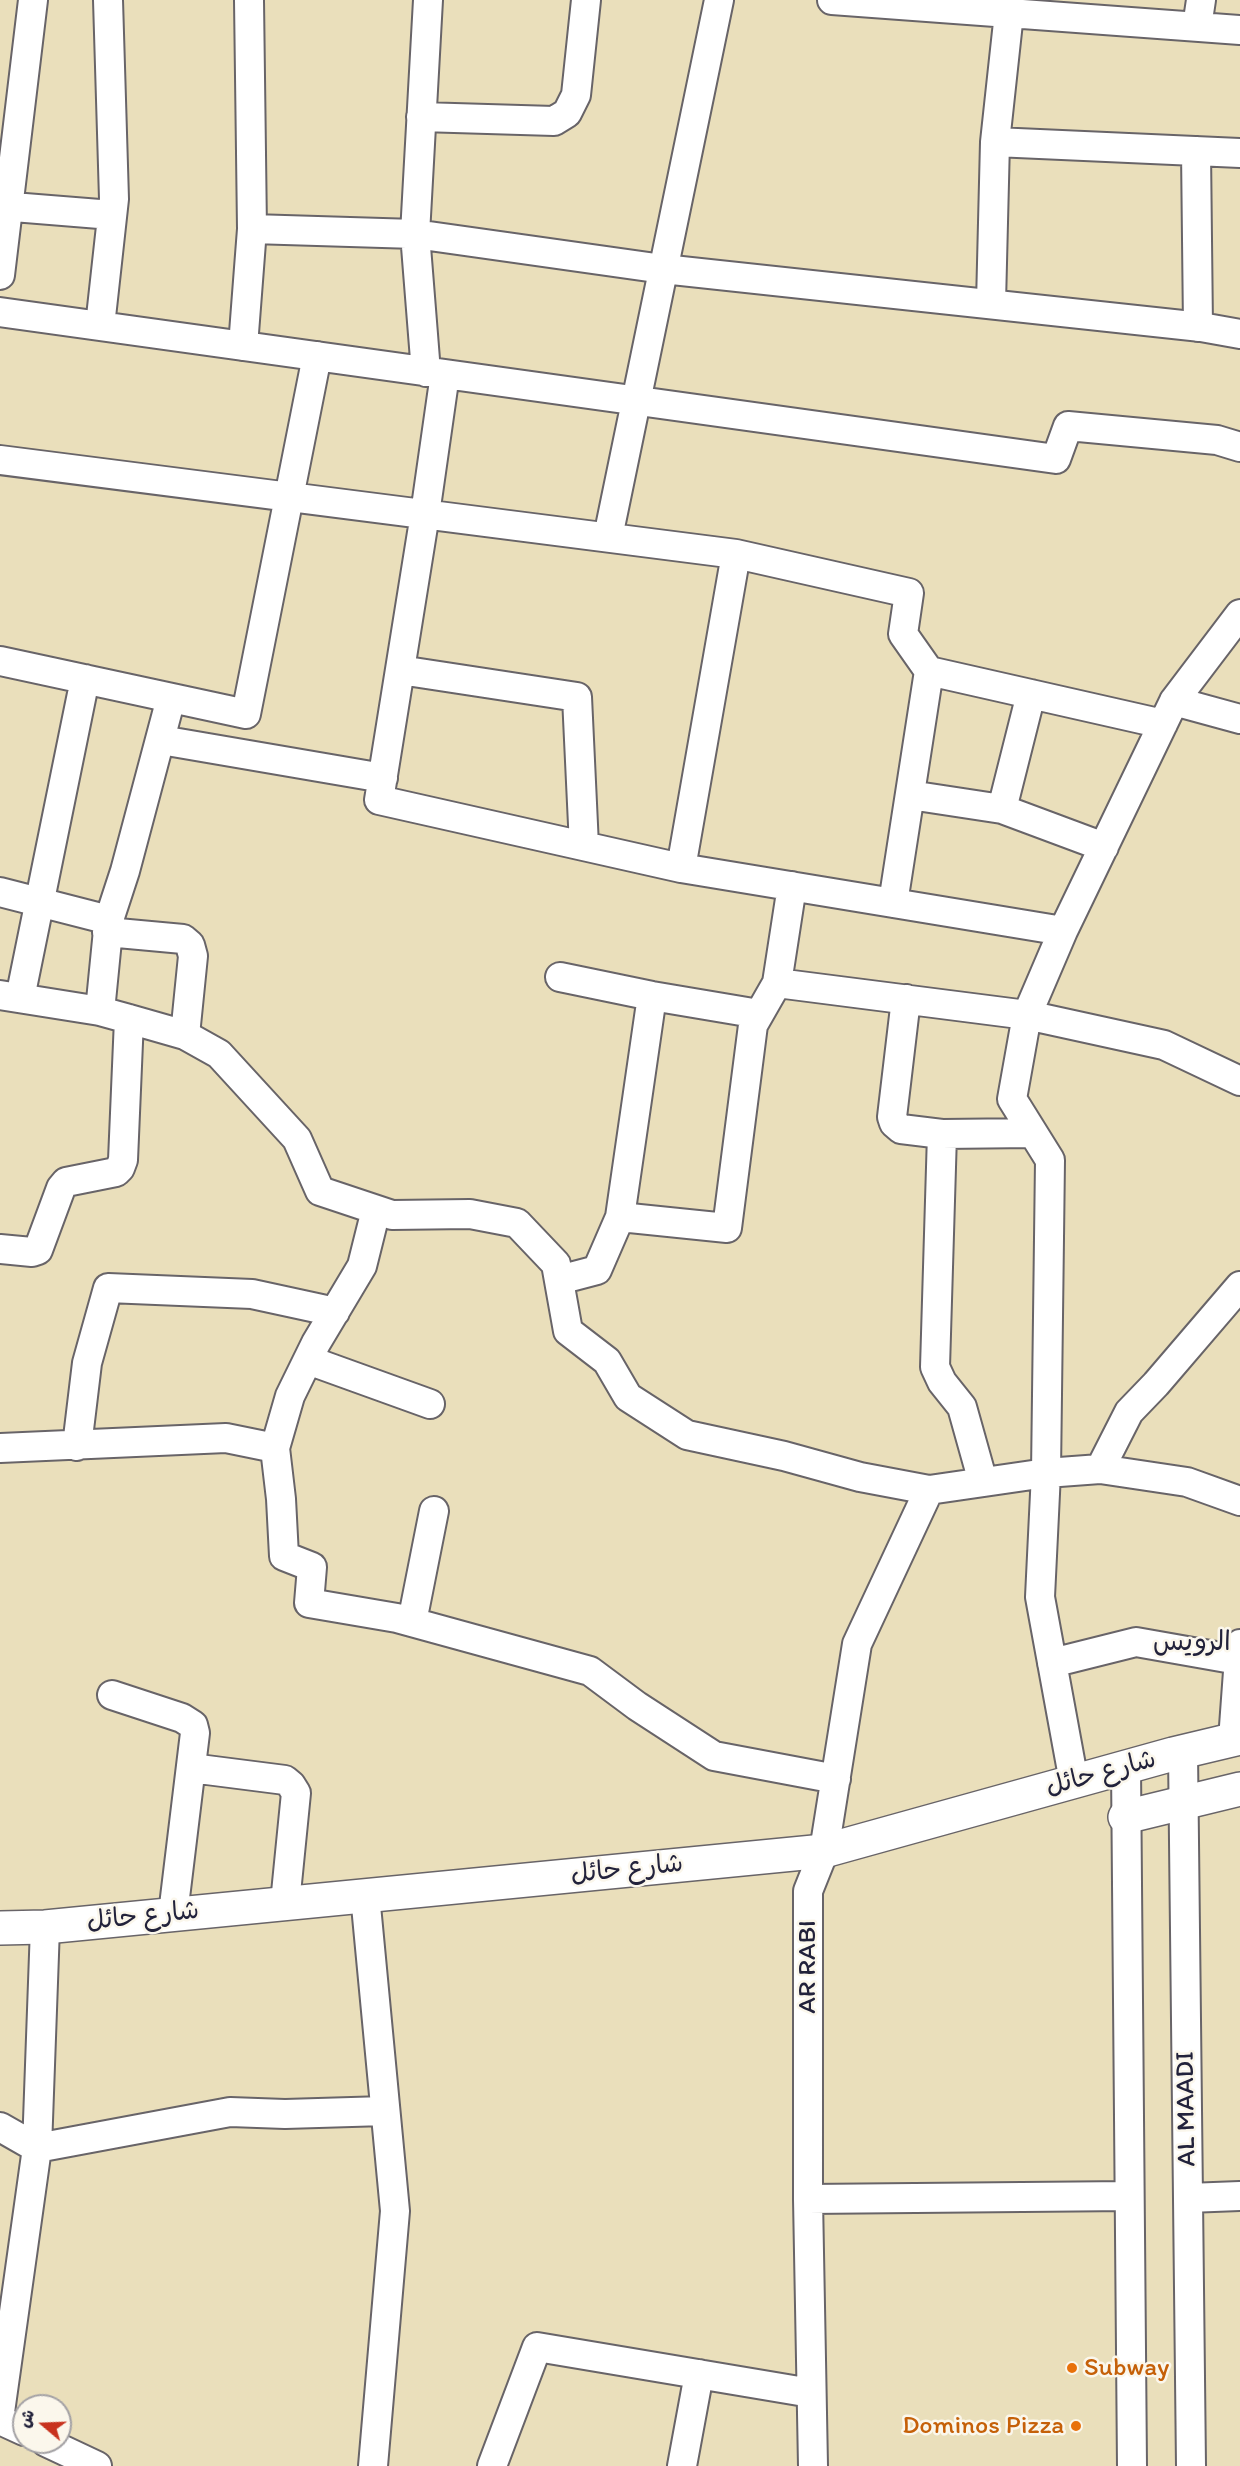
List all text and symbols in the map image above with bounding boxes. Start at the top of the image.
district label: الرويس [1153,1627,1231,1659]
street label: شارع حائل [1042,1744,1160,1804]
street label: شارع حائل [569,1849,685,1891]
street label: شارع حائل [85,1896,201,1938]
street label: AR RABI [792,1920,824,2014]
street label: AL MAADI [1170,2051,1204,2167]
place label: Subway [1084,2352,1169,2384]
marker: Subway [1065,2361,1079,2375]
north arrow [12,2394,72,2454]
text: ش [15,2407,38,2430]
place label: Dominos Pizza [902,2410,1064,2442]
marker: Dominos Pizza [1069,2419,1083,2433]

